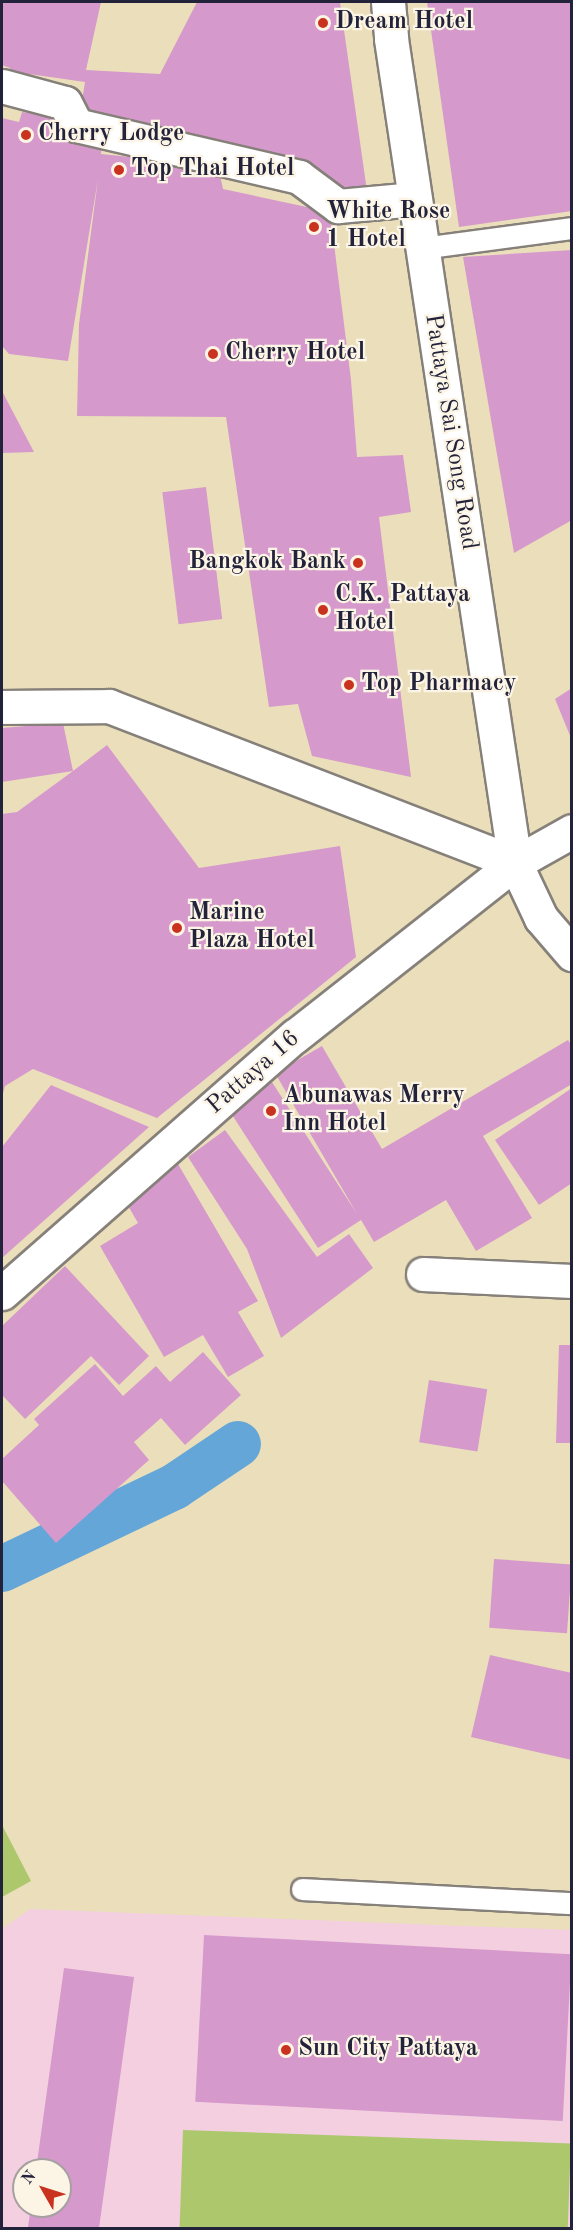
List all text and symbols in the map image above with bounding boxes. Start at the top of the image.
place label: Dream Hotel [335,9,473,37]
marker: Dream Hotel [316,16,330,30]
place label: Cherry Lodge [38,121,184,149]
marker: Cherry Lodge [19,128,33,142]
place label: Top Thai Hotel [131,156,294,184]
marker: Top Thai Hotel [112,163,126,177]
place label: White Rose 1 Hotel [326,199,450,255]
marker: White Rose 1 Hotel [307,220,321,234]
street label: Pattaya Sai Song Road [417,312,483,552]
place label: Cherry Hotel [225,340,365,368]
marker: Cherry Hotel [206,347,220,361]
place label: Bangkok Bank [188,549,346,577]
marker: Bangkok Bank [351,556,365,570]
place label: C.K. Pattaya Hotel [335,582,470,638]
marker: C.K. Pattaya Hotel [316,603,330,617]
place label: Top Pharmacy [361,671,517,699]
marker: Top Pharmacy [342,678,356,692]
place label: Marine Plaza Hotel [189,900,315,956]
marker: Marine Plaza Hotel [170,921,184,935]
street label: Pattaya 16 [202,1025,306,1121]
place label: Abunawas Merry Inn Hotel [283,1083,465,1139]
marker: Abunawas Merry Inn Hotel [264,1104,278,1118]
place label: Sun City Pattaya [298,2036,478,2064]
marker: Sun City Pattaya [279,2043,293,2057]
north arrow [12,2158,72,2218]
text: N [19,2168,40,2188]

